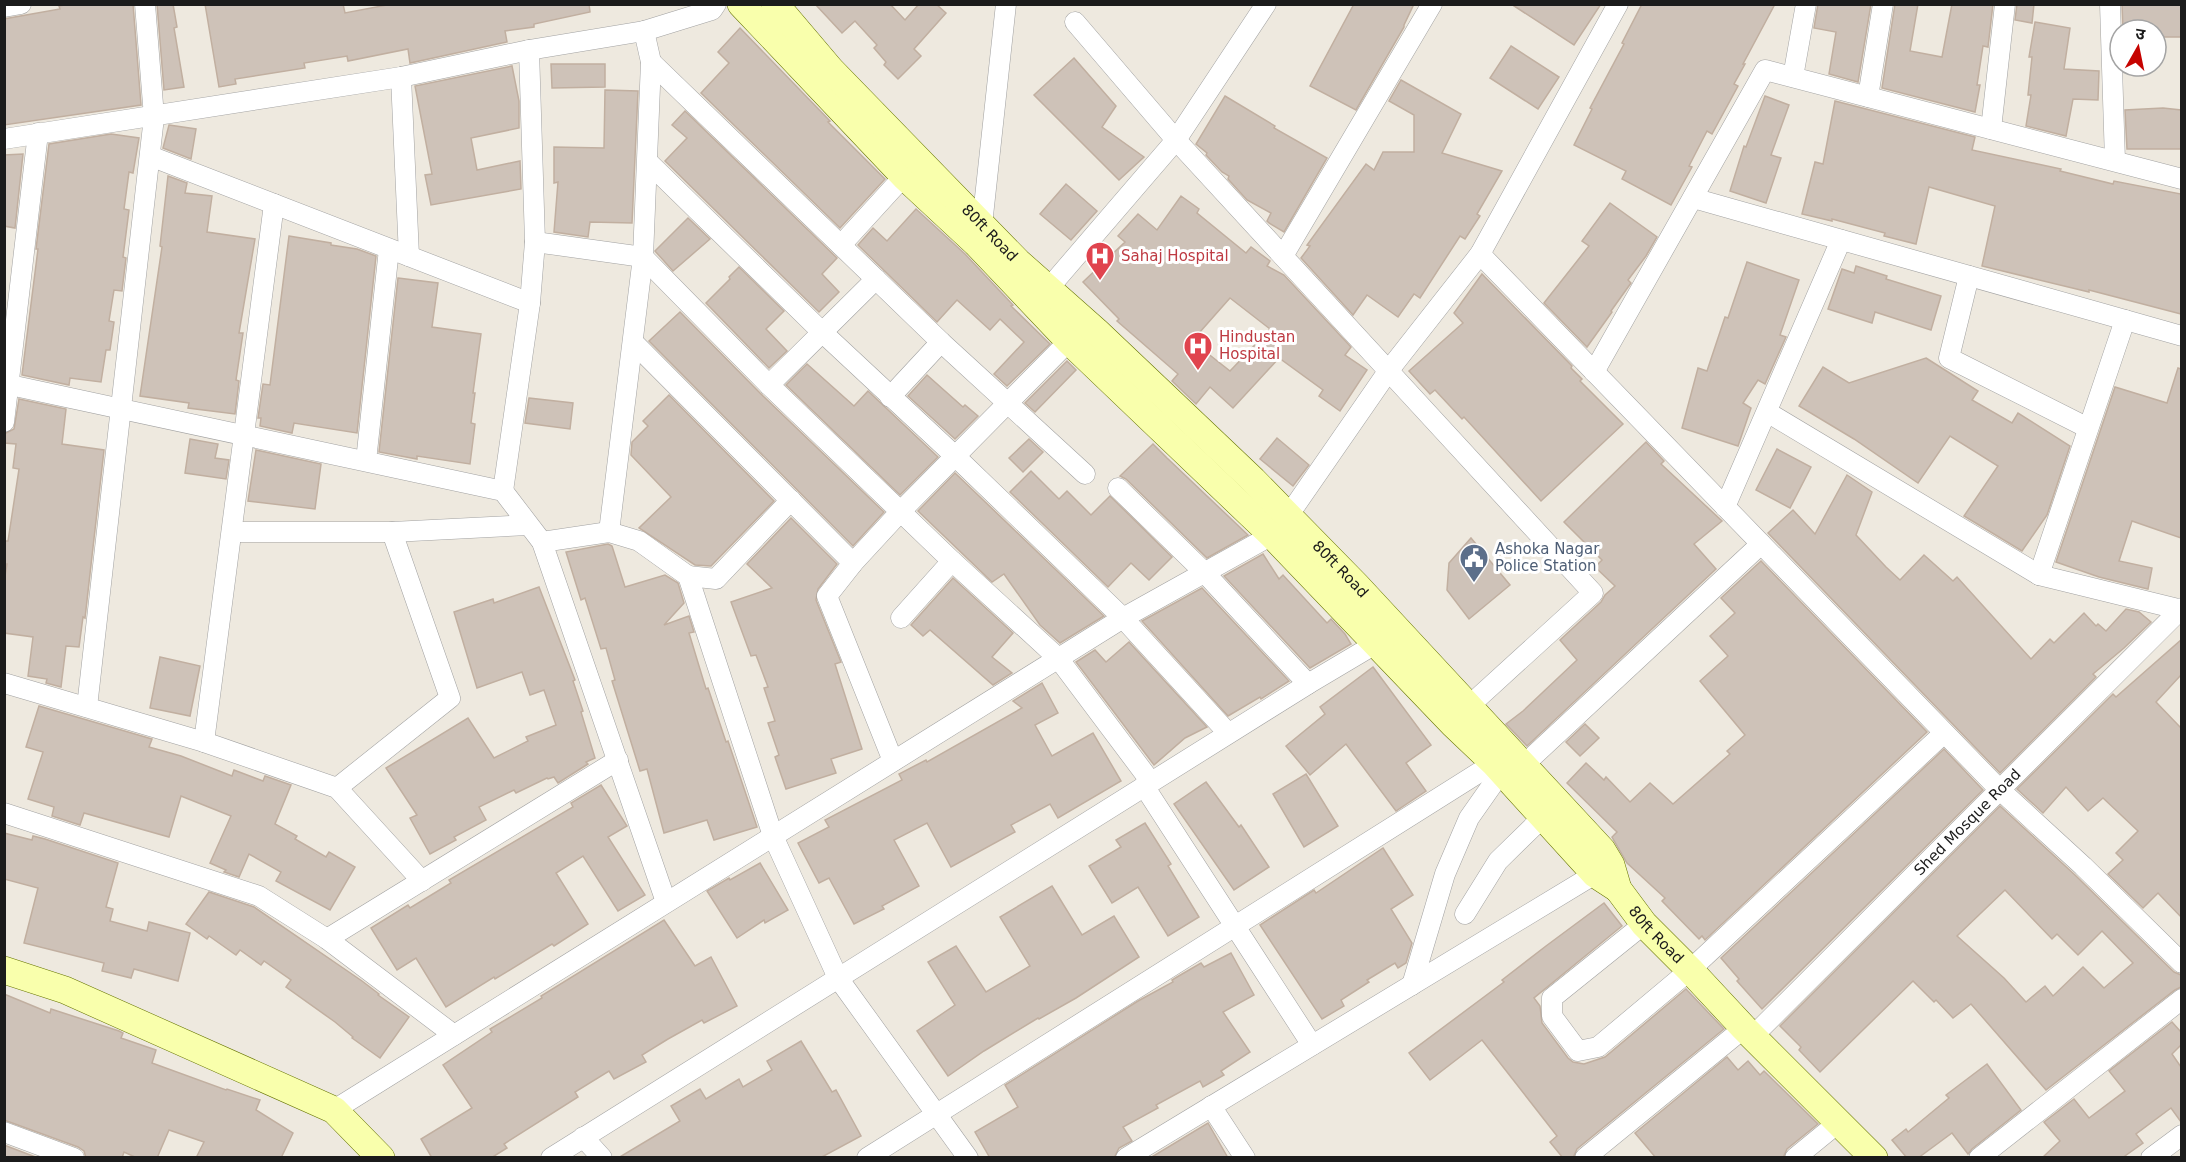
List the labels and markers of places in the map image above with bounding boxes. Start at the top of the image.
hospital icon: Sahaj Hospital [1084,240,1116,282]
place label: Sahaj Hospital [1121,247,1229,265]
place label: Hindustan Hospital [1219,328,1295,363]
hospital icon: Hindustan Hospital [1182,330,1214,372]
place label: Ashoka Nagar Police Station [1495,540,1600,575]
public building icon: Ashoka Nagar Police Station [1458,542,1490,584]

